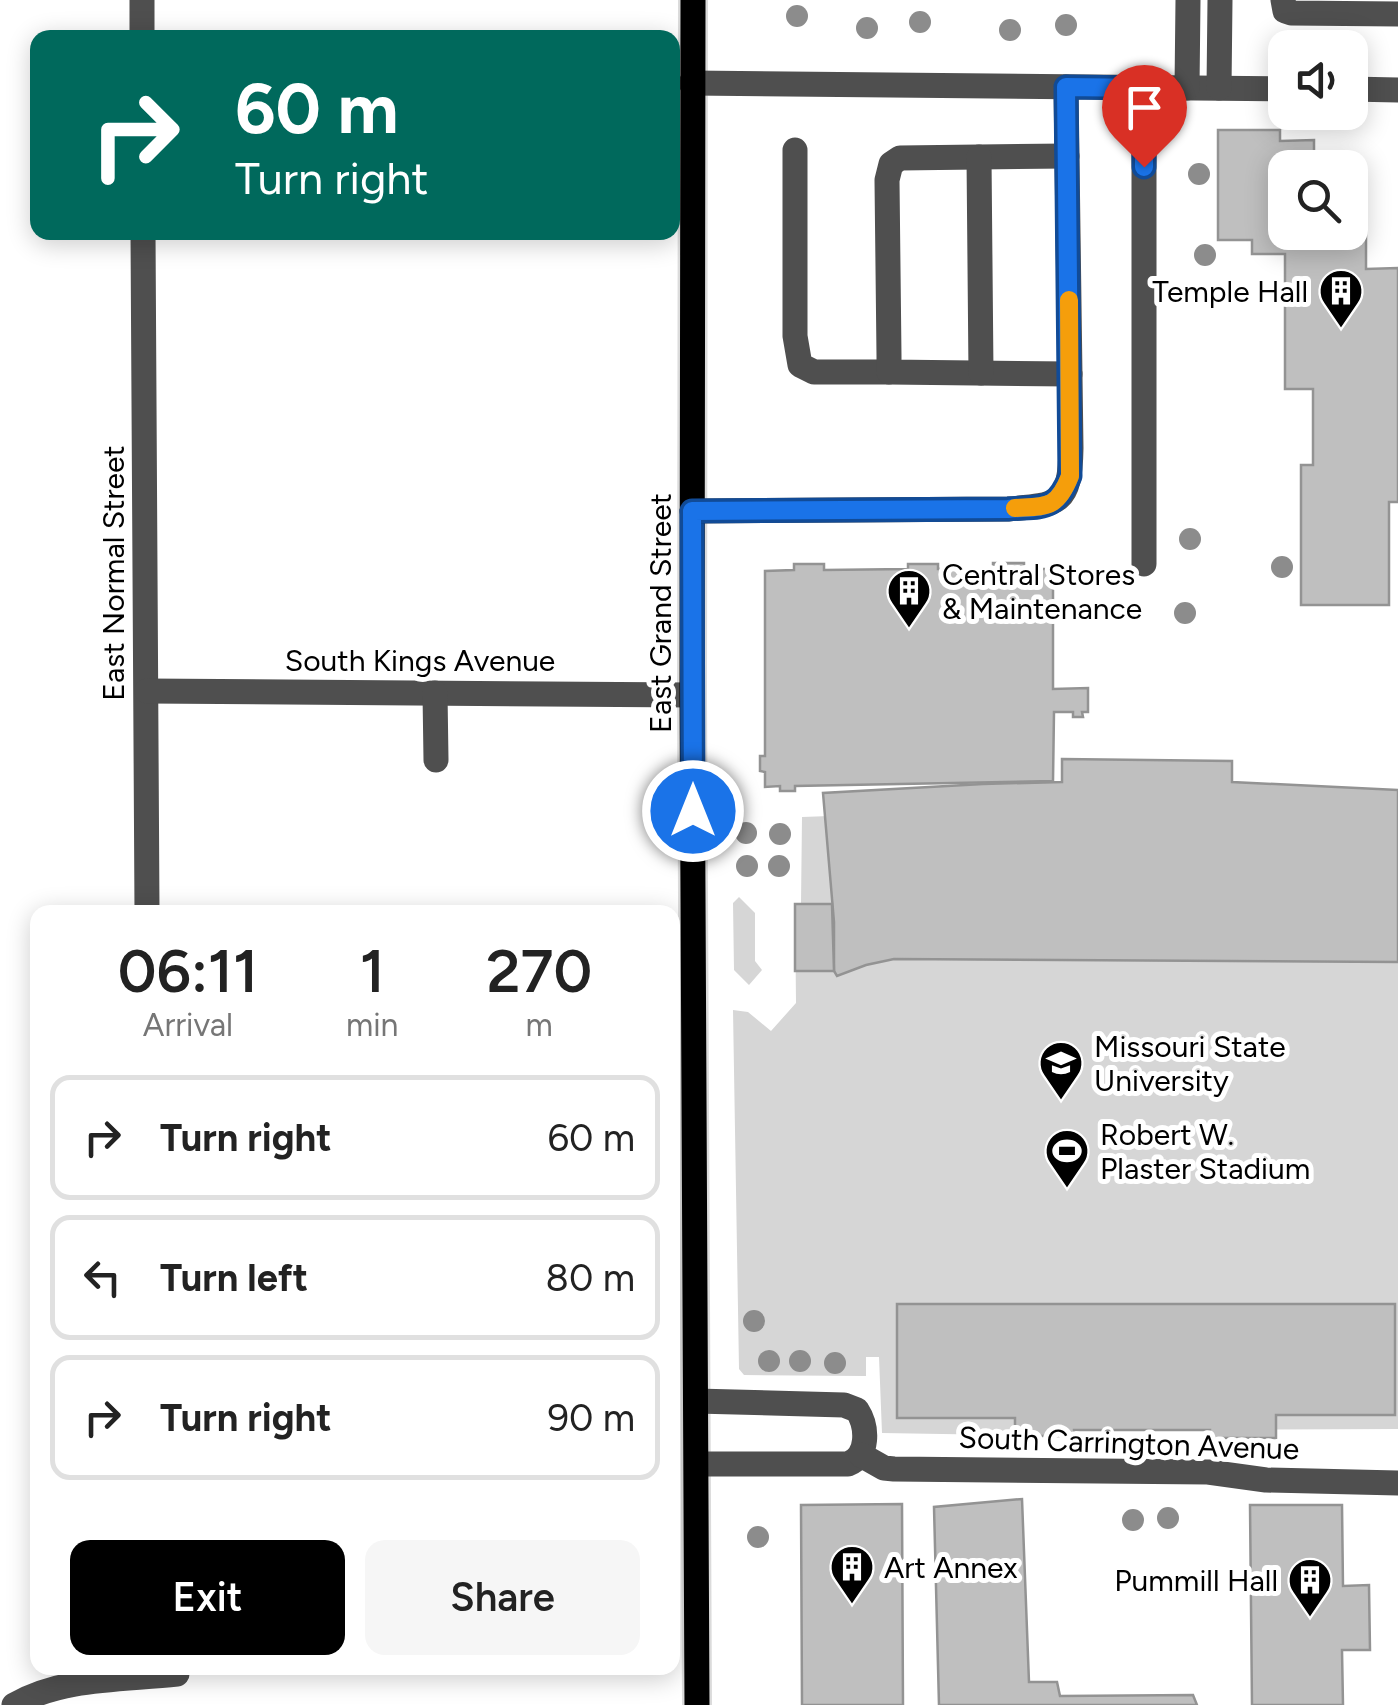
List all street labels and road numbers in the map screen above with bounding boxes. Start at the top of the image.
street label: East Normal Street [95,445,132,701]
street label: East Grand Street [642,493,679,733]
street label: South Kings Avenue [285,642,555,679]
street label: South Carrington Avenue [958,1419,1300,1467]

